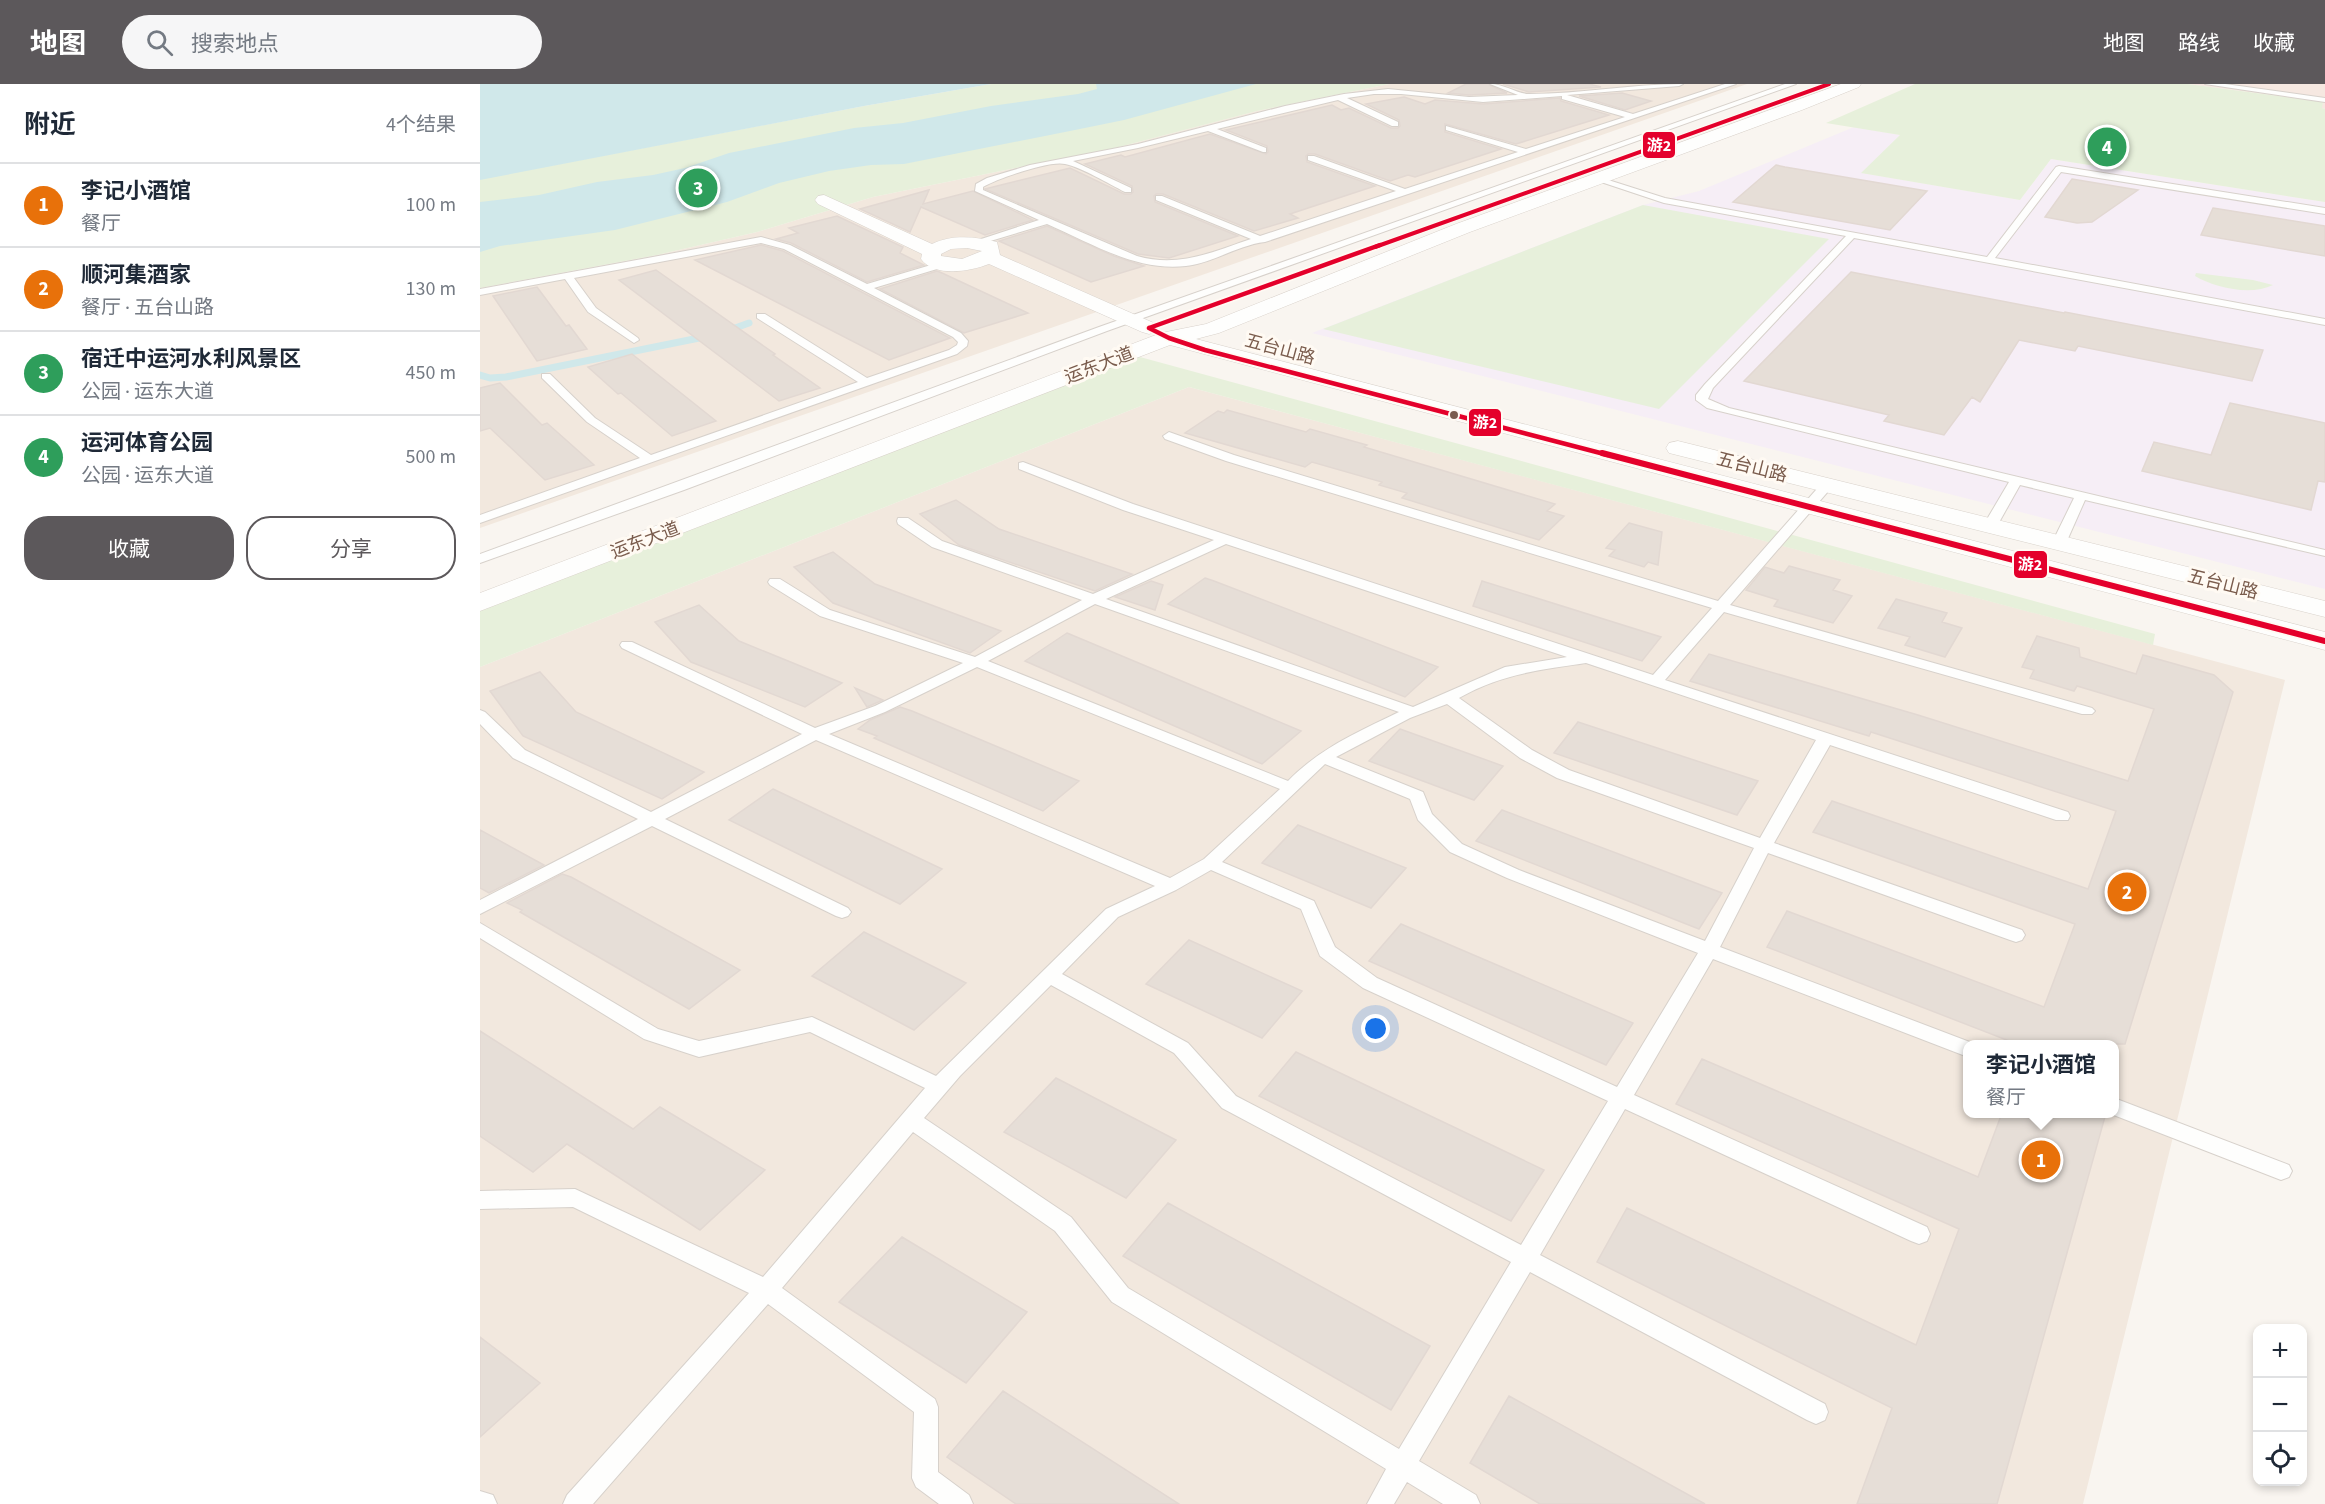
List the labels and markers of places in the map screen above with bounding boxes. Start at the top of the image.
pin: 4 [2088,124,2126,170]
pin: 3 [678,166,718,210]
unlabelled marker [1448,409,1460,421]
pin: 2 [2108,870,2146,914]
pin: 1 [2022,1138,2060,1182]

